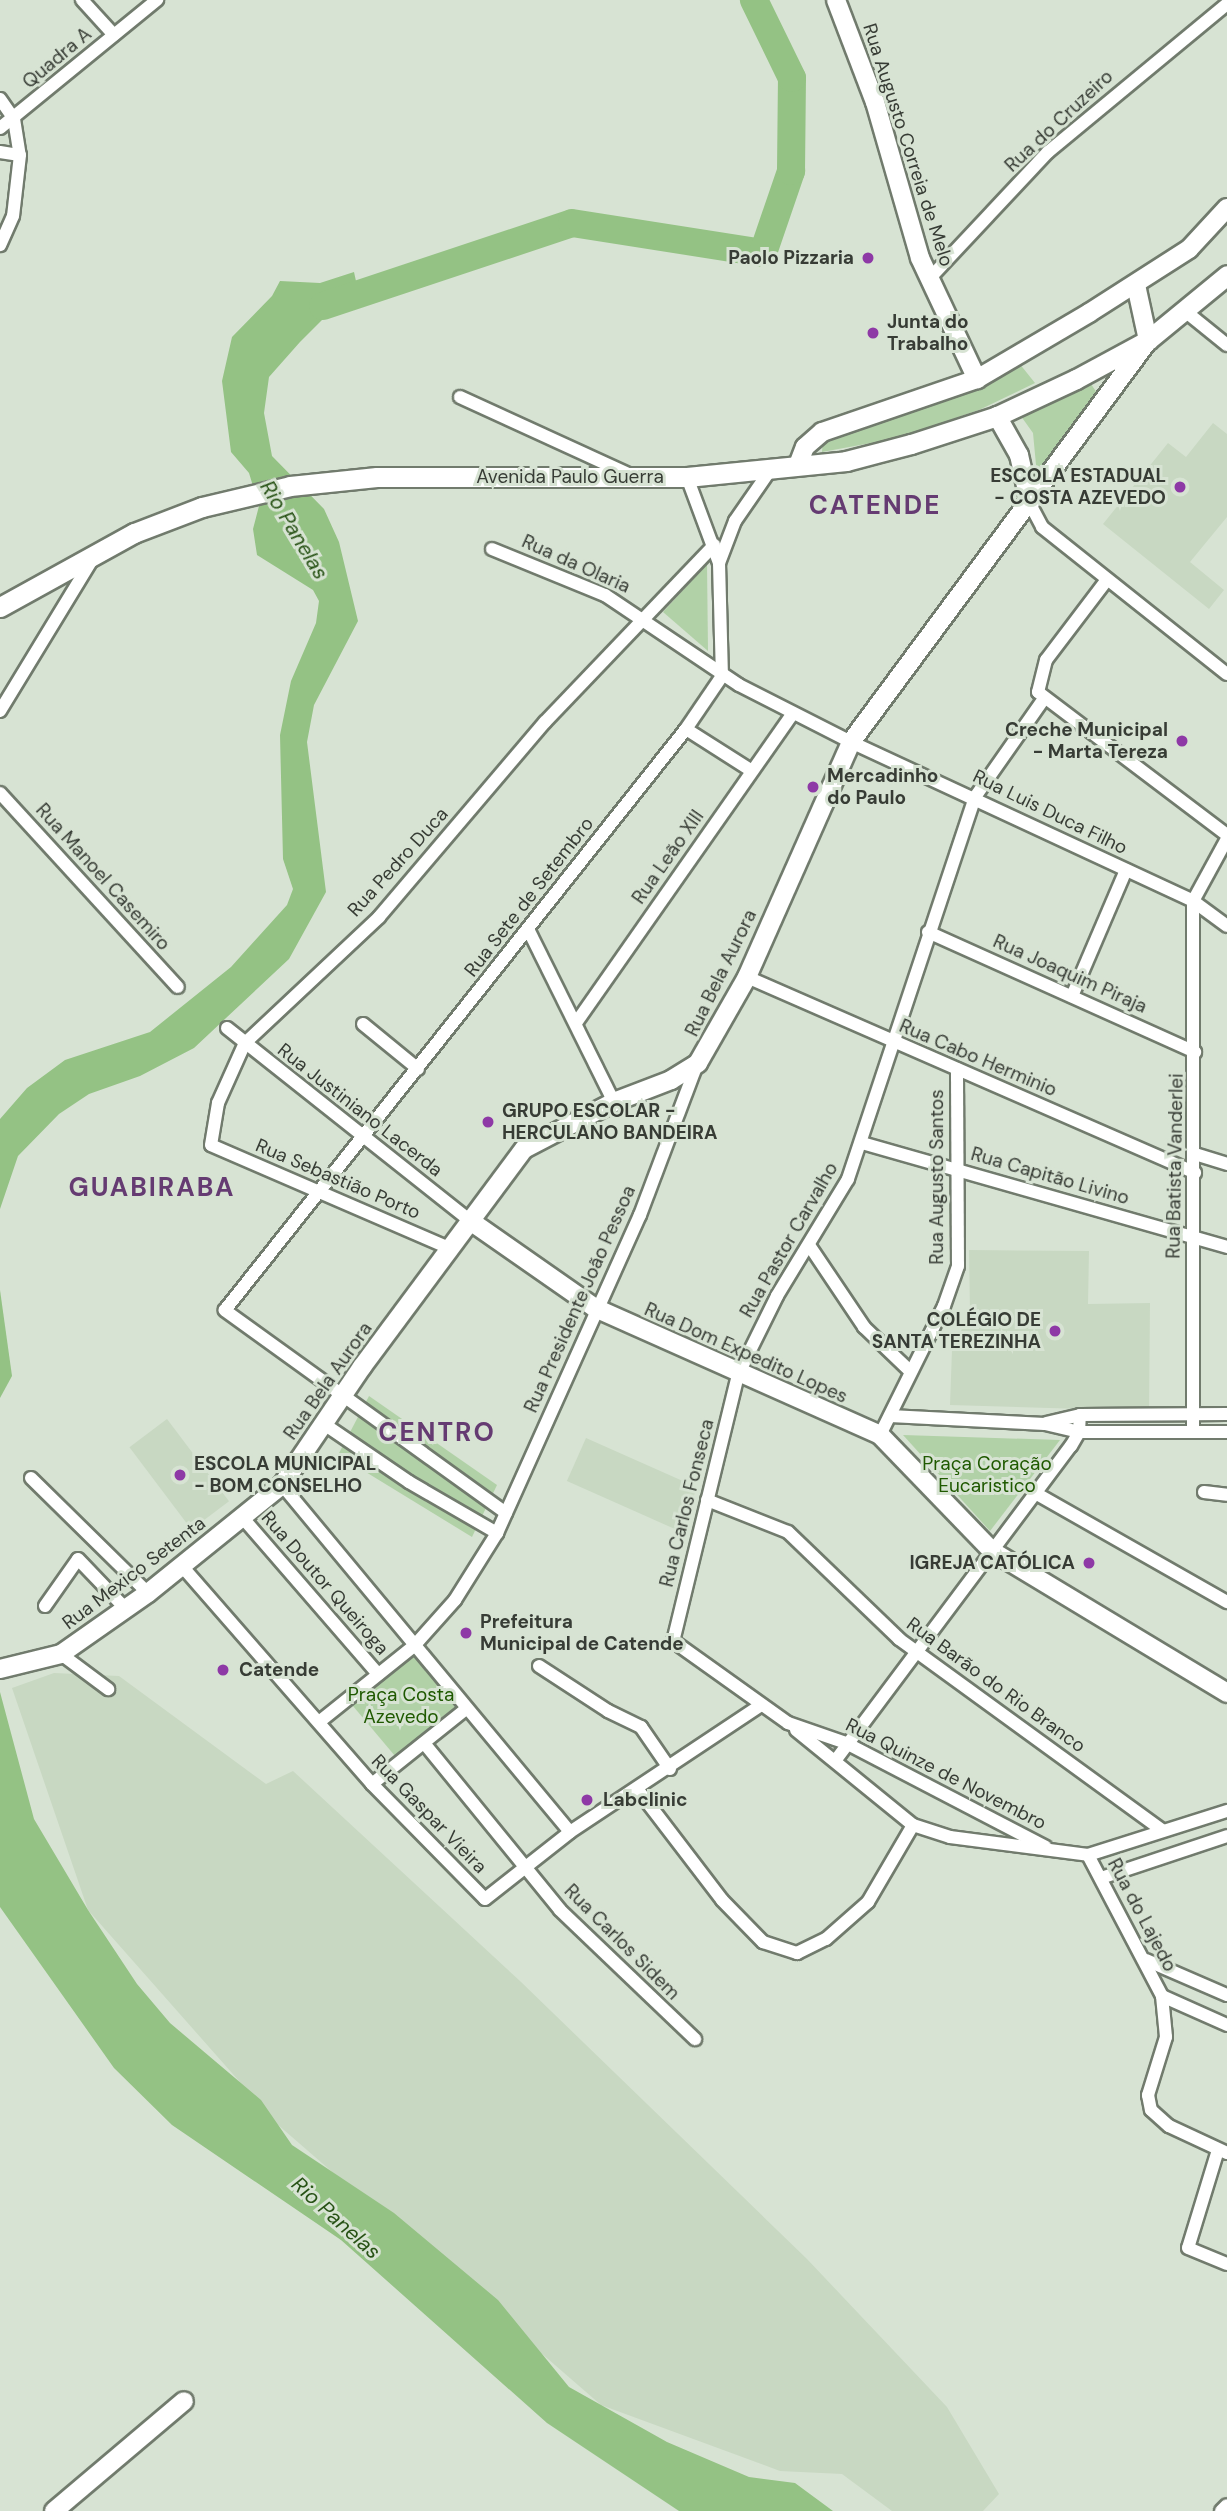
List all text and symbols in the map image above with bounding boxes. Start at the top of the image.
street label: Rua Augusto Correia de Melo [858,21,958,269]
street label: Quadra A [18,23,96,93]
street label: Rua do Cruzeiro [1000,65,1118,177]
place label: Paolo Pizzaria [728,247,854,269]
marker: Paolo Pizzaria [860,250,876,266]
place label: Junta do Trabalho [887,311,969,355]
marker: Junta do Trabalho [865,325,881,341]
place label: ESCOLA ESTADUAL - COSTA AZEVEDO [990,465,1166,509]
street label: Avenida Paulo Guerra [476,466,664,488]
water label: Rio Panelas [255,476,333,584]
marker: ESCOLA ESTADUAL - COSTA AZEVEDO [1172,479,1188,495]
district label: CATENDE [810,490,940,522]
street label: Rua da Olaria [518,530,634,598]
place label: Creche Municipal - Marta Tereza [1005,719,1168,763]
marker: Creche Municipal - Marta Tereza [1174,733,1190,749]
place label: Mercadinho do Paulo [827,765,938,809]
street label: Rua Luis Duca Filho [969,765,1131,859]
marker: Mercadinho do Paulo [805,779,821,795]
street label: Rua Manoel Casemiro [31,799,175,955]
street label: Rua Pedro Duca [343,803,453,921]
street label: Rua Leão XIII [627,806,709,908]
street label: Rua Sete de Setembro [460,813,598,981]
street label: Rua Bela Aurora [680,906,762,1040]
street label: Rua Joaquim Piraja [990,930,1150,1018]
street label: Rua Cabo Herminio [896,1015,1060,1101]
street label: Rua Justiniano Lacerda [273,1039,447,1181]
street label: Rua Batista Vanderlei [1162,1073,1188,1259]
street label: Rua Augusto Santos [926,1089,948,1265]
place label: GRUPO ESCOLAR - HERCULANO BANDEIRA [502,1100,717,1144]
marker: GRUPO ESCOLAR - HERCULANO BANDEIRA [480,1114,496,1130]
street label: Rua Sebastião Porto [252,1134,424,1224]
street label: Rua Capitão Livino [968,1143,1132,1209]
street label: Rua Pastor Carvalho [735,1158,843,1322]
district label: GUABIRABA [70,1172,234,1204]
street label: Rua Presidente João Pessoa [520,1182,640,1416]
street label: Rua Dom Expedito Lopes [641,1298,851,1408]
place label: COLÉGIO DE SANTA TEREZINHA [872,1309,1041,1353]
street label: Rua Bela Aurora [279,1318,377,1444]
marker: COLÉGIO DE SANTA TEREZINHA [1047,1323,1063,1339]
district label: CENTRO [379,1417,495,1449]
street label: Rua Carlos Fonseca [655,1417,719,1589]
place label: ESCOLA MUNICIPAL - BOM CONSELHO [194,1453,376,1497]
park label: Praça Coração Eucaristico [922,1453,1052,1497]
marker: ESCOLA MUNICIPAL - BOM CONSELHO [172,1467,188,1483]
street label: Rua Doutor Queiroga [256,1507,394,1659]
street label: Rua Mexico Setenta [58,1512,210,1634]
place label: IGREJA CATÓLICA [909,1552,1075,1574]
marker: IGREJA CATÓLICA [1081,1555,1097,1571]
place label: Prefeitura Municipal de Catende [480,1611,684,1655]
street label: Rua Barão do Rio Branco [902,1612,1090,1758]
marker: Prefeitura Municipal de Catende [458,1625,474,1641]
place label: Catende [239,1659,319,1681]
marker: Catende [213,1660,233,1680]
park label: Praça Costa Azevedo [348,1684,454,1728]
street label: Rua Quinze de Novembro [842,1713,1050,1835]
street label: Rua Gaspar Vieira [367,1750,491,1878]
place label: Labclinic [603,1789,687,1811]
marker: Labclinic [577,1790,597,1810]
street label: Rua do Lajedo [1103,1855,1181,1975]
street label: Rua Carlos Sidem [560,1880,684,2004]
water label: Rio Panelas [286,2172,386,2264]

